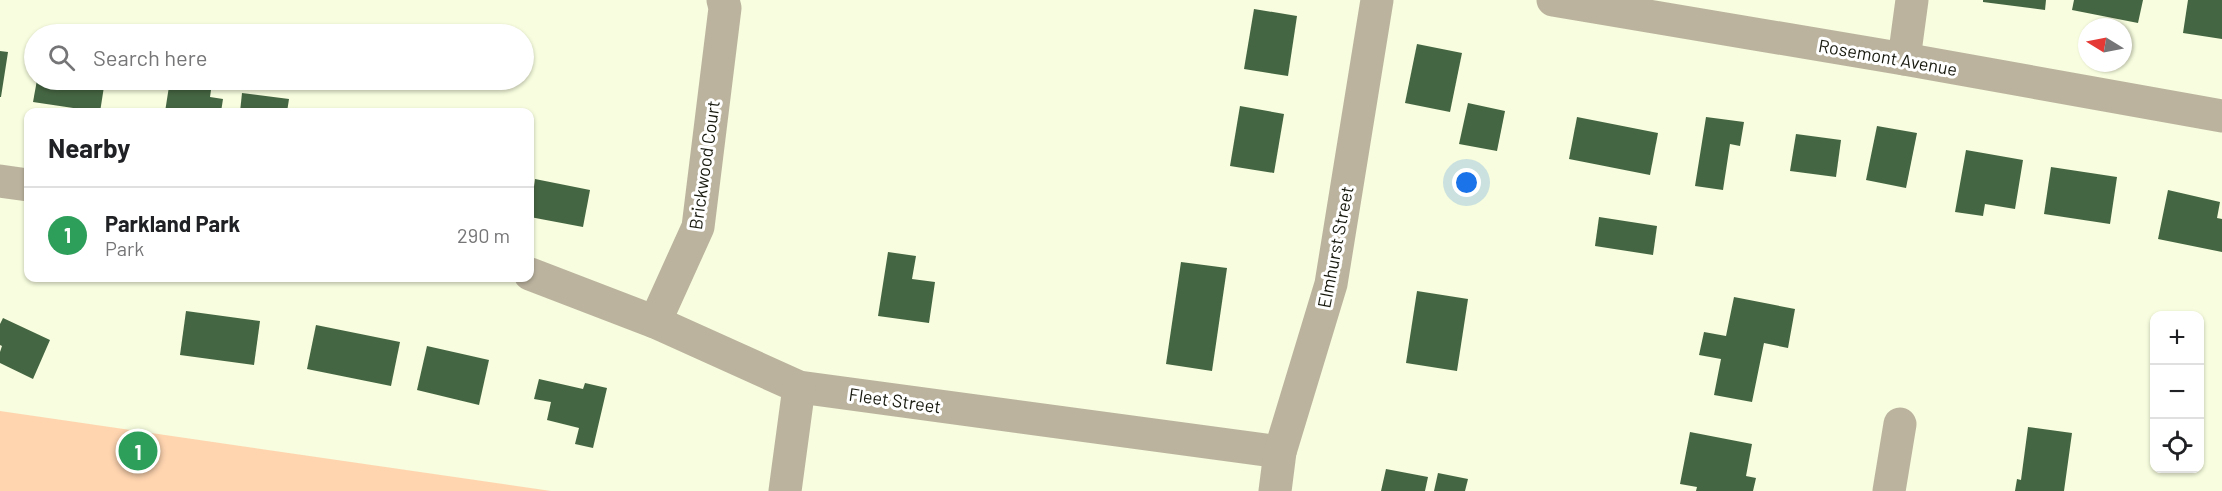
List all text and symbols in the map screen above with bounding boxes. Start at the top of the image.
north arrow [2078,18,2132,72]
search box [24,24,534,90]
street label: Rosemont Avenue [1817,34,1959,80]
icon: search [45,41,78,74]
text: Search here [93,44,207,70]
street label: Brickwood Court [684,99,724,231]
text: Nearby [48,132,130,163]
your location [1452,168,1481,197]
street label: Elmhurst Street [1312,184,1358,310]
text: Parkland Park [105,210,240,236]
text: 1 [64,223,71,247]
text: 290 m [457,223,510,247]
text: Park [105,236,144,260]
map controls [2150,311,2204,473]
button: + [2150,311,2204,365]
button: − [2150,365,2204,419]
street label: Fleet Street [848,383,942,417]
button: locate [2150,419,2204,473]
pin: 1 [118,428,158,474]

